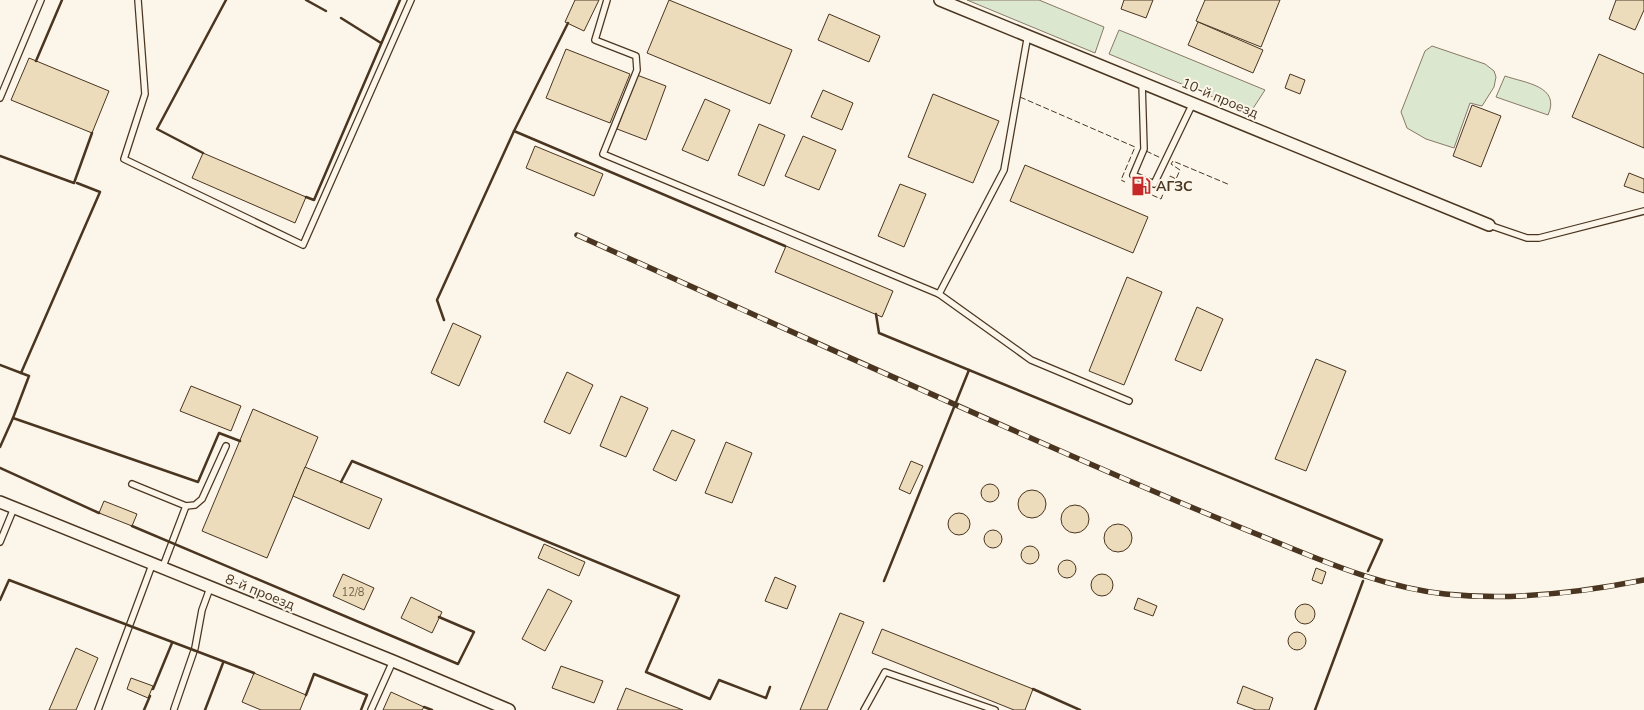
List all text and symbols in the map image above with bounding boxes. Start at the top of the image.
street label: 10-й проезд [1179,73,1261,123]
fuel station icon: АГЗС [1130,175,1152,197]
place label: АГЗС [1156,177,1193,196]
street label: 8-й проезд [222,569,298,615]
house number: 12/8 [342,585,365,600]

